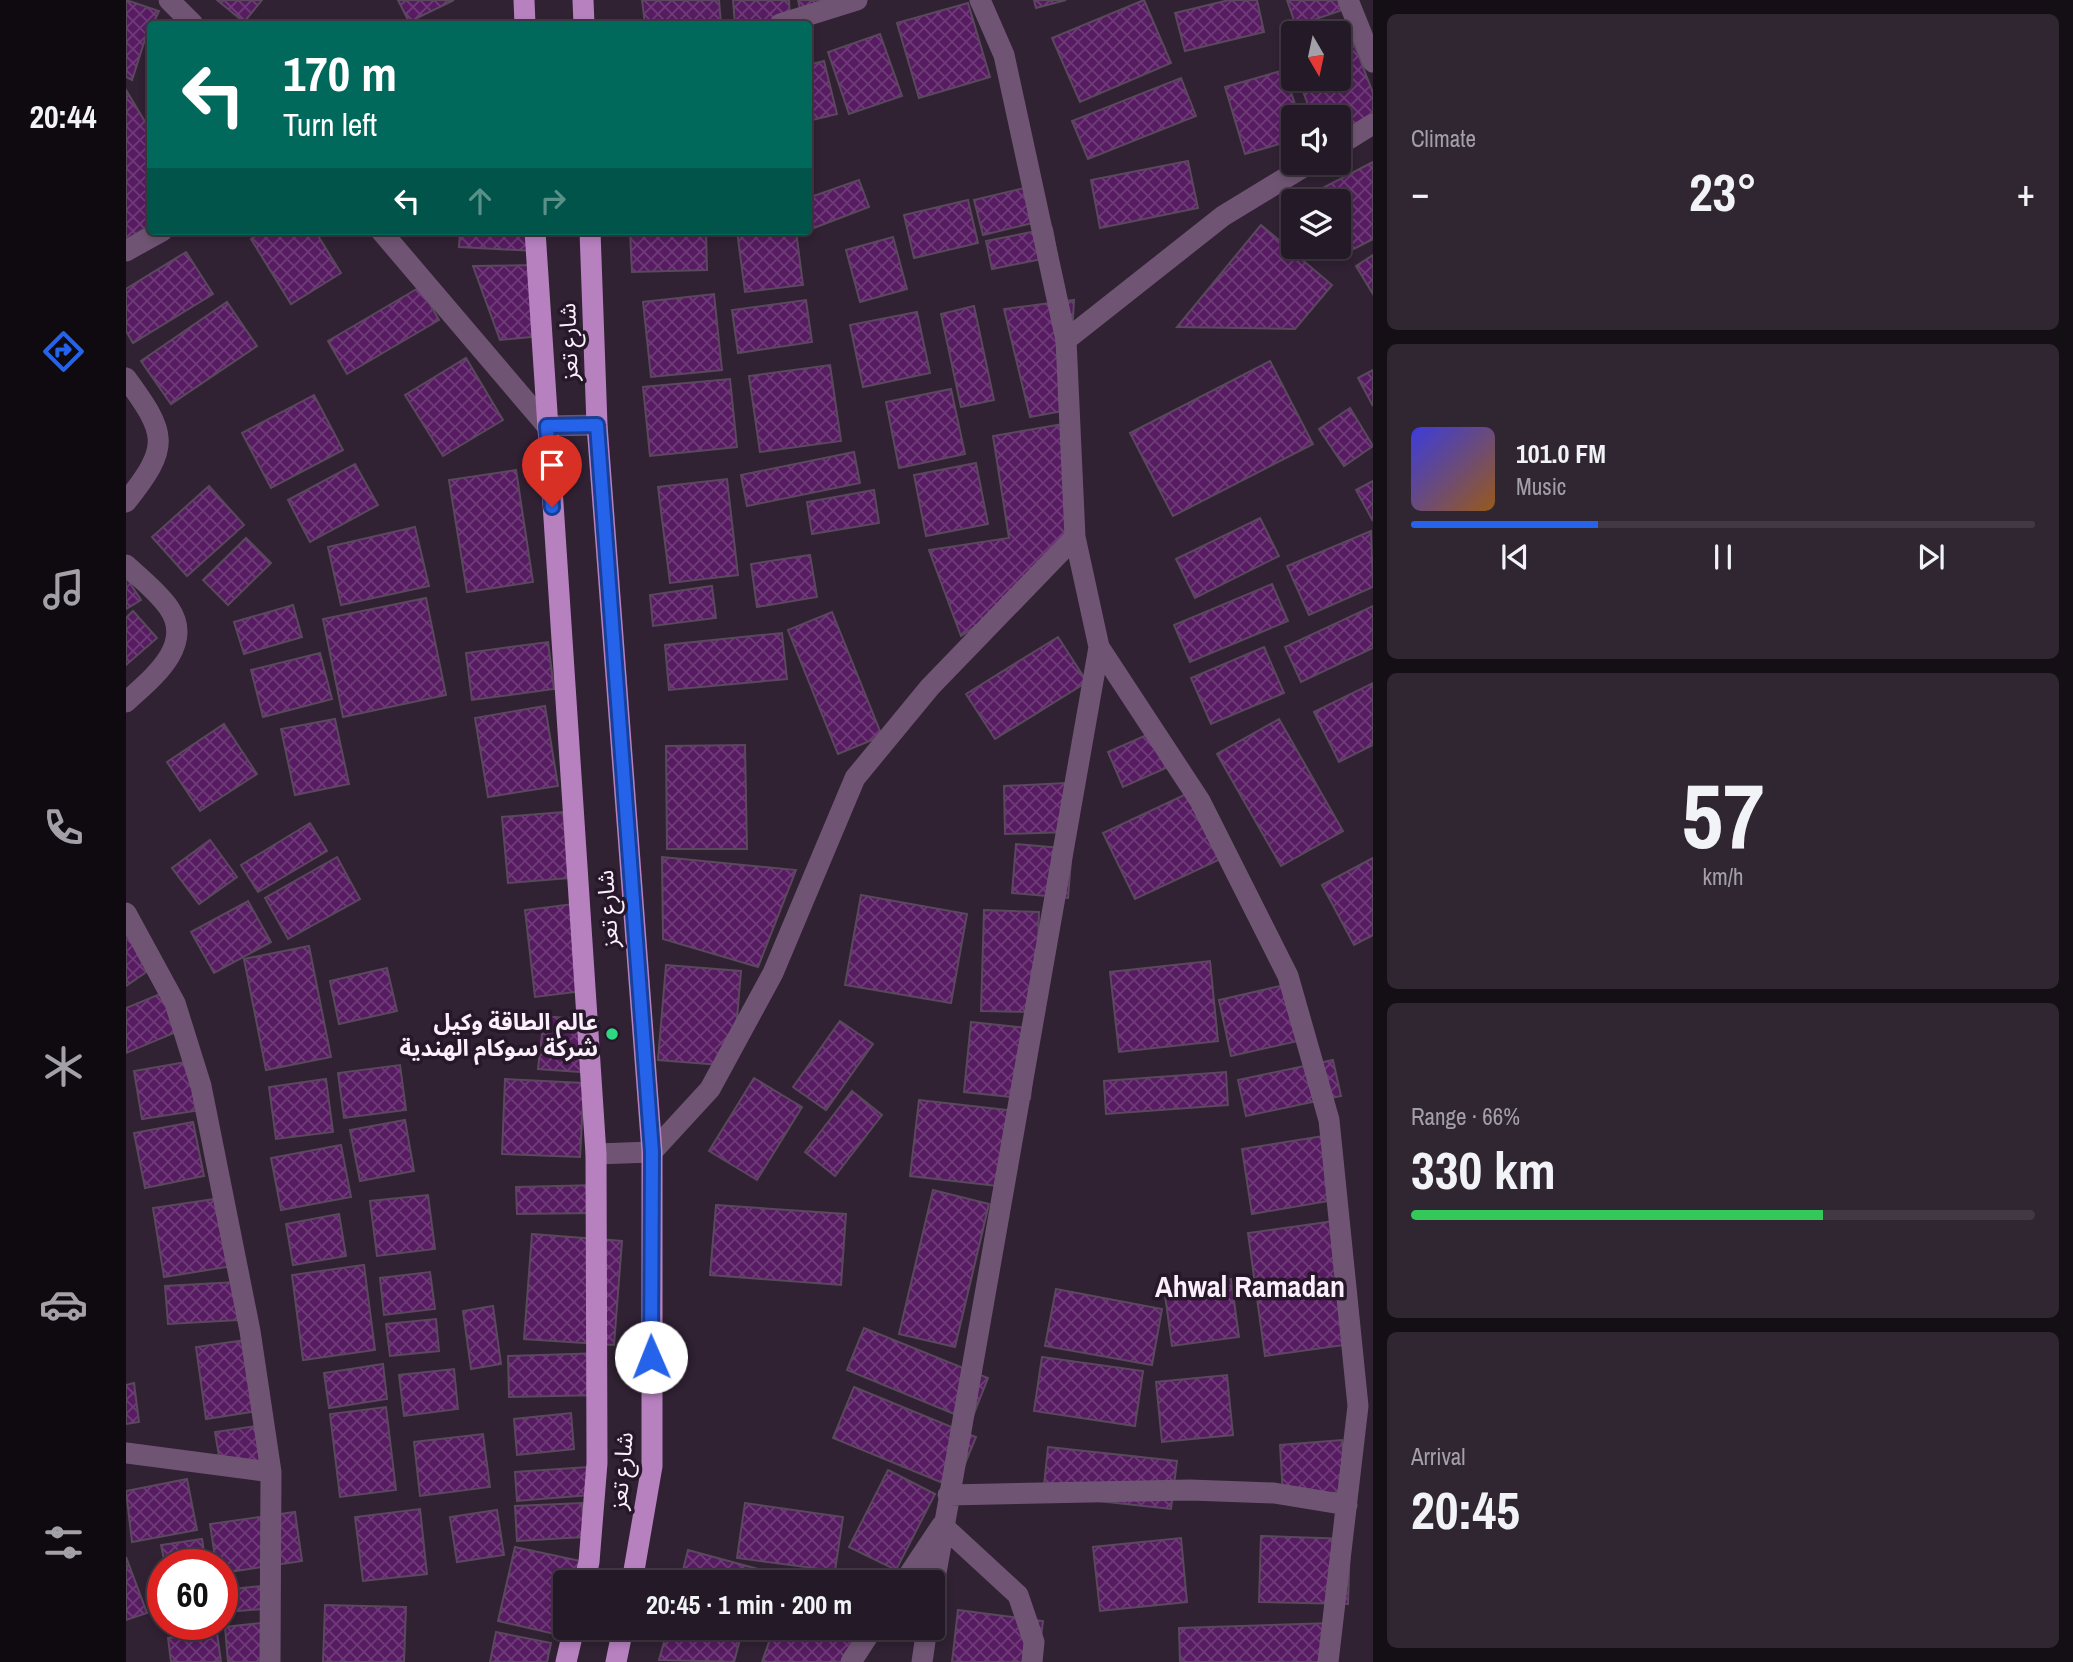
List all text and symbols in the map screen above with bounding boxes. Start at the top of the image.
north arrow [1281,21,1351,91]
map controls [1281,21,1351,259]
text: 170 m [283,40,397,106]
icon: left [168,49,259,140]
text: 20:44 [29,95,97,138]
text: Turn left [283,103,377,146]
button: sound [1281,105,1351,175]
text: Climate [1411,123,1476,154]
text: 23° [1689,157,1757,227]
text: − [1411,167,1429,218]
text: + [2017,167,2035,218]
icon: left [388,182,426,220]
icon: ahead [461,182,499,220]
icon: right [534,182,572,220]
button: layers [1281,189,1351,259]
street label: شارع تعز [551,302,587,383]
icon: directions [39,327,88,376]
pin [522,435,582,507]
text: 101.0 FM [1516,436,1606,471]
icon: arrive [533,446,571,484]
text: Music [1516,471,1566,502]
icon: previous [1496,538,1534,576]
icon: pause [1704,538,1742,576]
icon: next [1912,538,1950,576]
icon: music [39,565,88,614]
text: 57 [1682,754,1765,876]
icon: phone [39,803,88,852]
text: km/h [1703,861,1743,892]
street label: شارع تعز [589,869,627,950]
place label: عالم الطاقة وكيل شركة سوكام الهندية [399,1006,598,1066]
marker: عالم الطاقة وكيل شركة سوكام الهندية [604,1026,620,1042]
icon: climate [39,1042,88,1091]
text: Range · 66% [1411,1101,1520,1132]
text: 330 km [1411,1135,1556,1205]
district label: Ahwal Ramadan [1155,1266,1345,1306]
icon: car [39,1280,88,1329]
position arrow [614,1320,688,1394]
street label: شارع تعز [602,1431,642,1512]
text: Arrival [1411,1441,1466,1472]
text: 20:45 [1411,1475,1520,1545]
icon: filters [39,1518,88,1567]
speed limit sign: 60 [147,1549,238,1640]
text: 20:45 · 1 min · 200 m [646,1587,852,1622]

